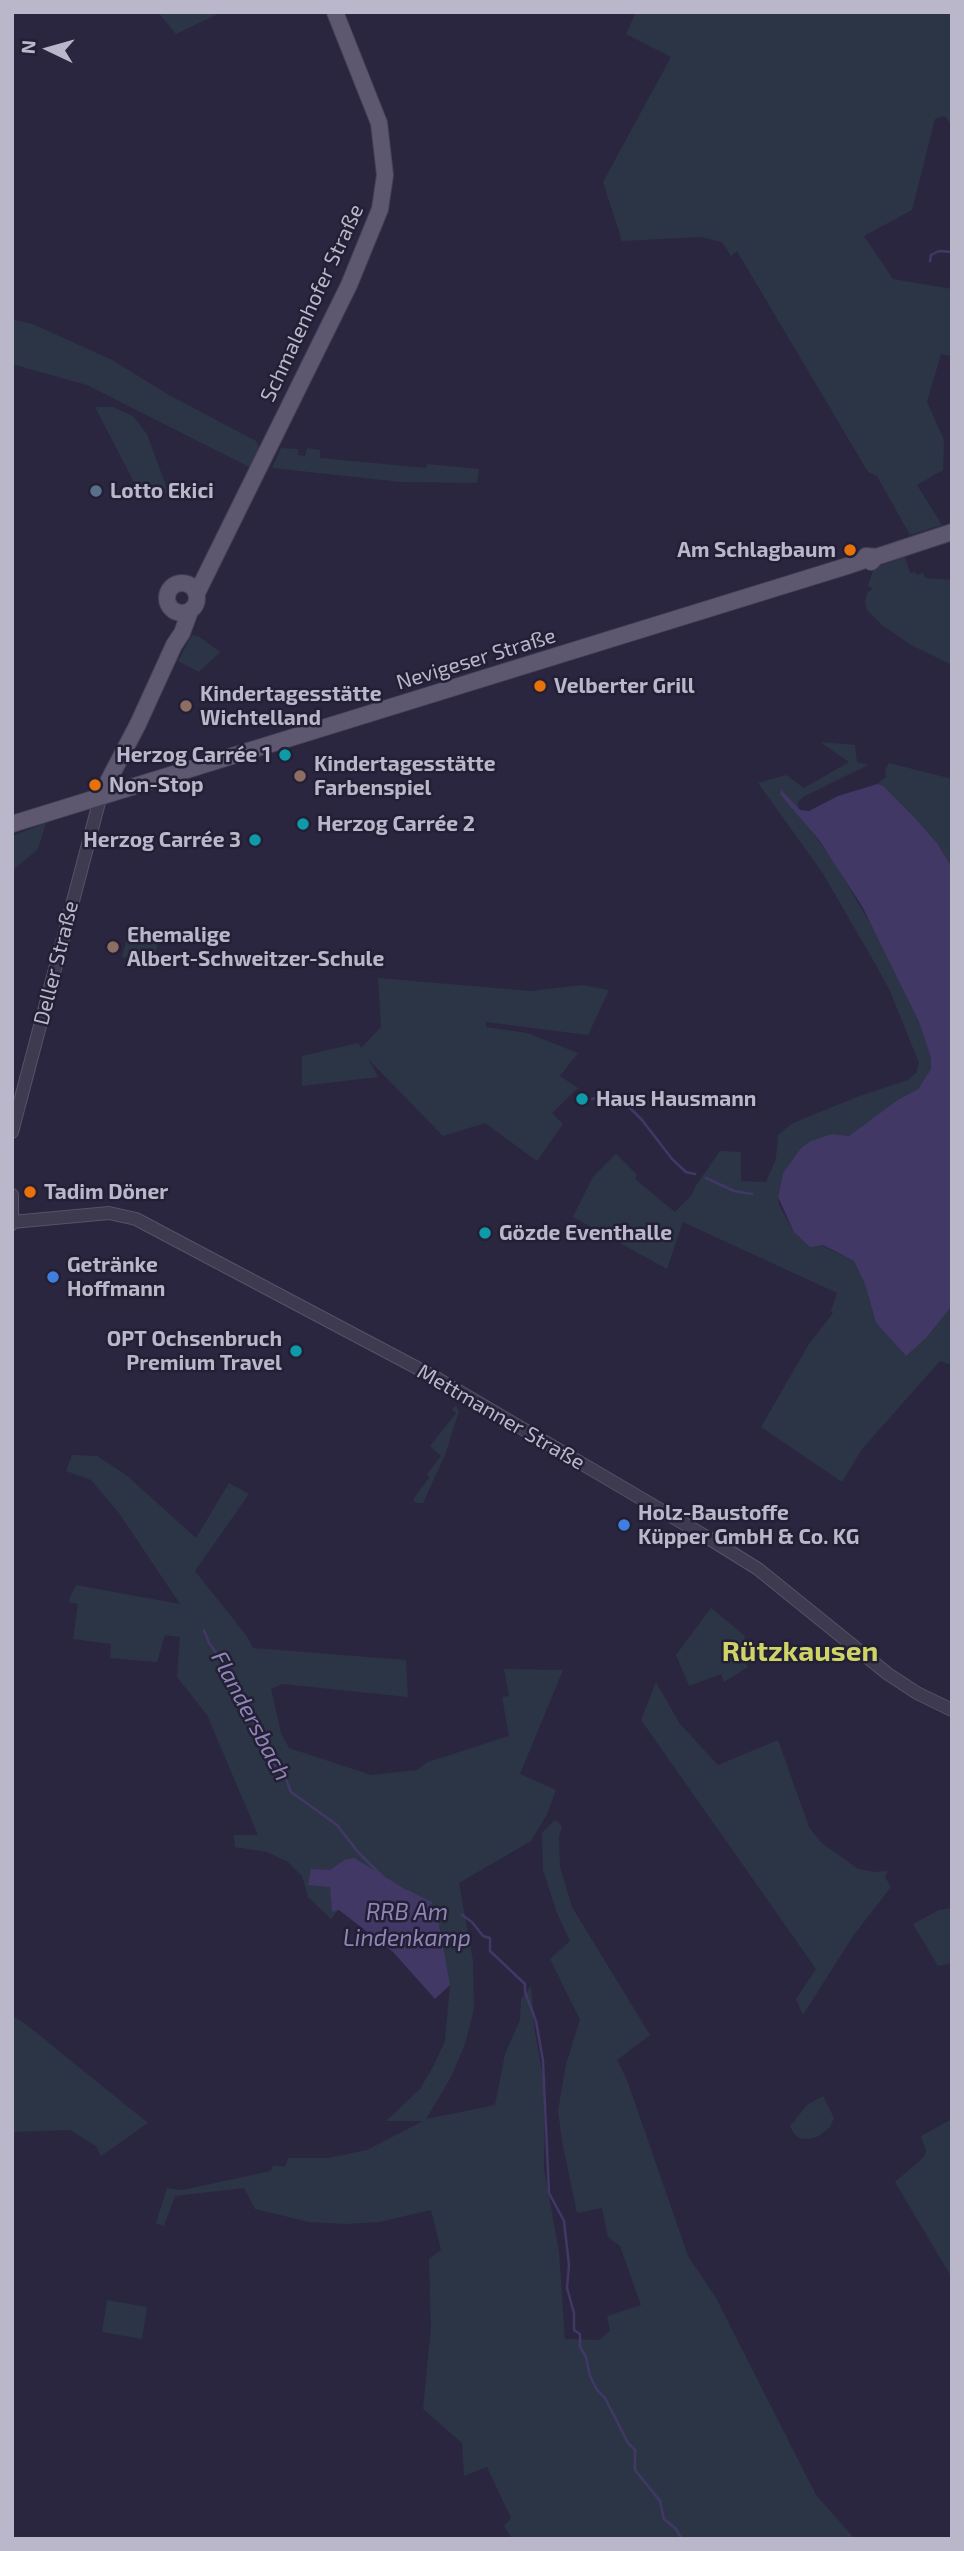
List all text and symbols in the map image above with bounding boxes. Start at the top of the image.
north arrow [14,14,84,84]
text: N [16,39,40,55]
street label: Schmalenhofer Straße [255,200,369,406]
place label: Lotto Ekici [110,478,214,504]
marker: Lotto Ekici [88,483,104,499]
place label: Am Schlagbaum [677,537,836,563]
marker: Am Schlagbaum [842,542,858,558]
street label: Nevigeser Straße [393,623,559,695]
place label: Velberter Grill [554,673,695,699]
marker: Velberter Grill [532,678,548,694]
place label: Kindertagesstätte Wichtelland [200,681,382,731]
marker: Kindertagesstätte Wichtelland [178,698,194,714]
place label: Herzog Carrée 1 [116,742,271,768]
marker: Herzog Carrée 1 [277,747,293,763]
place label: Kindertagesstätte Farbenspiel [314,751,496,801]
marker: Kindertagesstätte Farbenspiel [292,768,308,784]
place label: Non-Stop [109,772,204,798]
marker: Non-Stop [87,777,103,793]
place label: Herzog Carrée 2 [317,811,475,837]
marker: Herzog Carrée 2 [295,816,311,832]
place label: Herzog Carrée 3 [83,827,241,853]
marker: Herzog Carrée 3 [247,832,263,848]
street label: Deller Straße [28,898,84,1028]
place label: Ehemalige Albert-Schweitzer-Schule [127,922,384,972]
marker: Ehemalige Albert-Schweitzer-Schule [105,939,121,955]
place label: Haus Hausmann [596,1086,756,1112]
marker: Haus Hausmann [574,1091,590,1107]
place label: Tadim Döner [44,1179,168,1205]
marker: Tadim Döner [22,1184,38,1200]
place label: Gözde Eventhalle [499,1220,672,1246]
marker: Gözde Eventhalle [477,1225,493,1241]
place label: Getränke Hoffmann [67,1252,165,1302]
marker: Getränke Hoffmann [45,1269,61,1285]
place label: OPT Ochsenbruch Premium Travel [107,1326,282,1376]
marker: OPT Ochsenbruch Premium Travel [288,1343,304,1359]
street label: Mettmanner Straße [413,1359,589,1475]
place label: Holz-Baustoffe Küpper GmbH & Co. KG [638,1500,859,1550]
marker: Holz-Baustoffe Küpper GmbH & Co. KG [616,1517,632,1533]
district label: Rützkausen [722,1635,878,1669]
water label: Flandersbach [205,1647,297,1785]
water label: RRB Am Lindenkamp [343,1898,471,1952]

